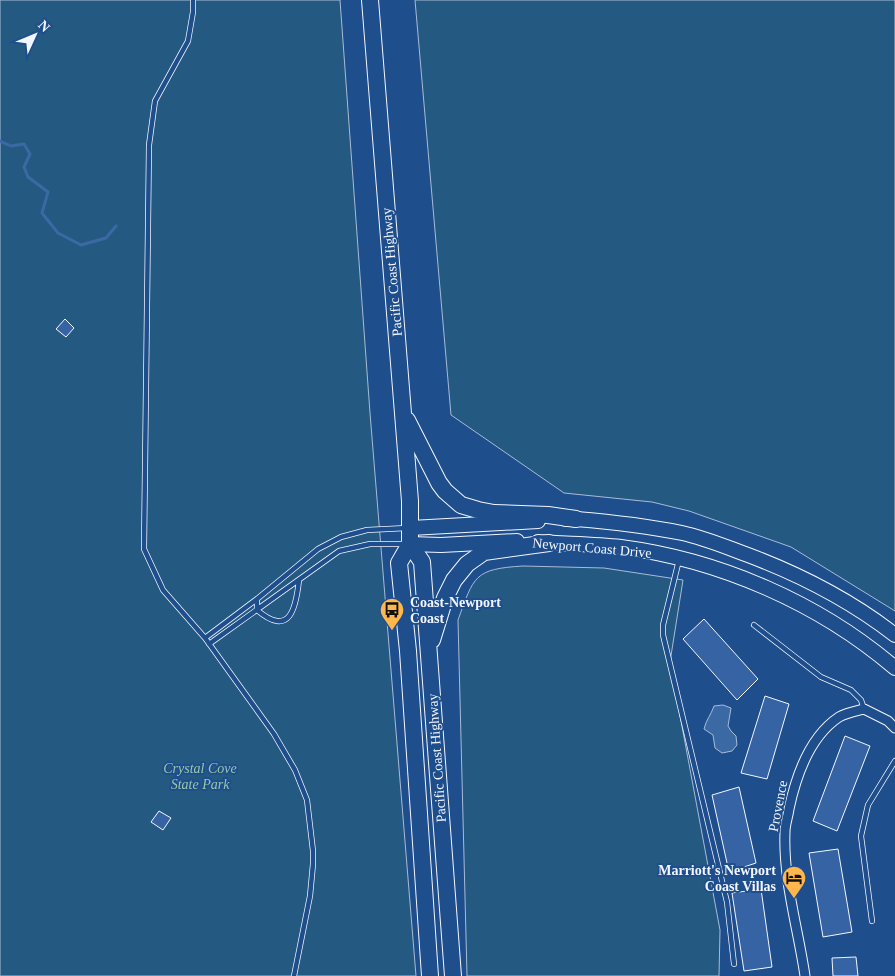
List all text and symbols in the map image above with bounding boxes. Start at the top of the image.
north arrow [10,10,60,60]
text: N [35,17,53,35]
street label: Pacific Coast Highway [379,207,405,337]
street label: Newport Coast Drive [532,535,652,561]
place label: Coast-Newport Coast [410,595,501,626]
bus stop icon: Coast-Newport Coast [379,597,405,631]
street label: Pacific Coast Highway [425,693,449,823]
park label: Crystal Cove State Park [163,761,237,792]
street label: Provence [766,779,790,833]
place label: Marriott's Newport Coast Villas [658,863,777,894]
hotel icon: Marriott's Newport Coast Villas [781,865,807,899]

